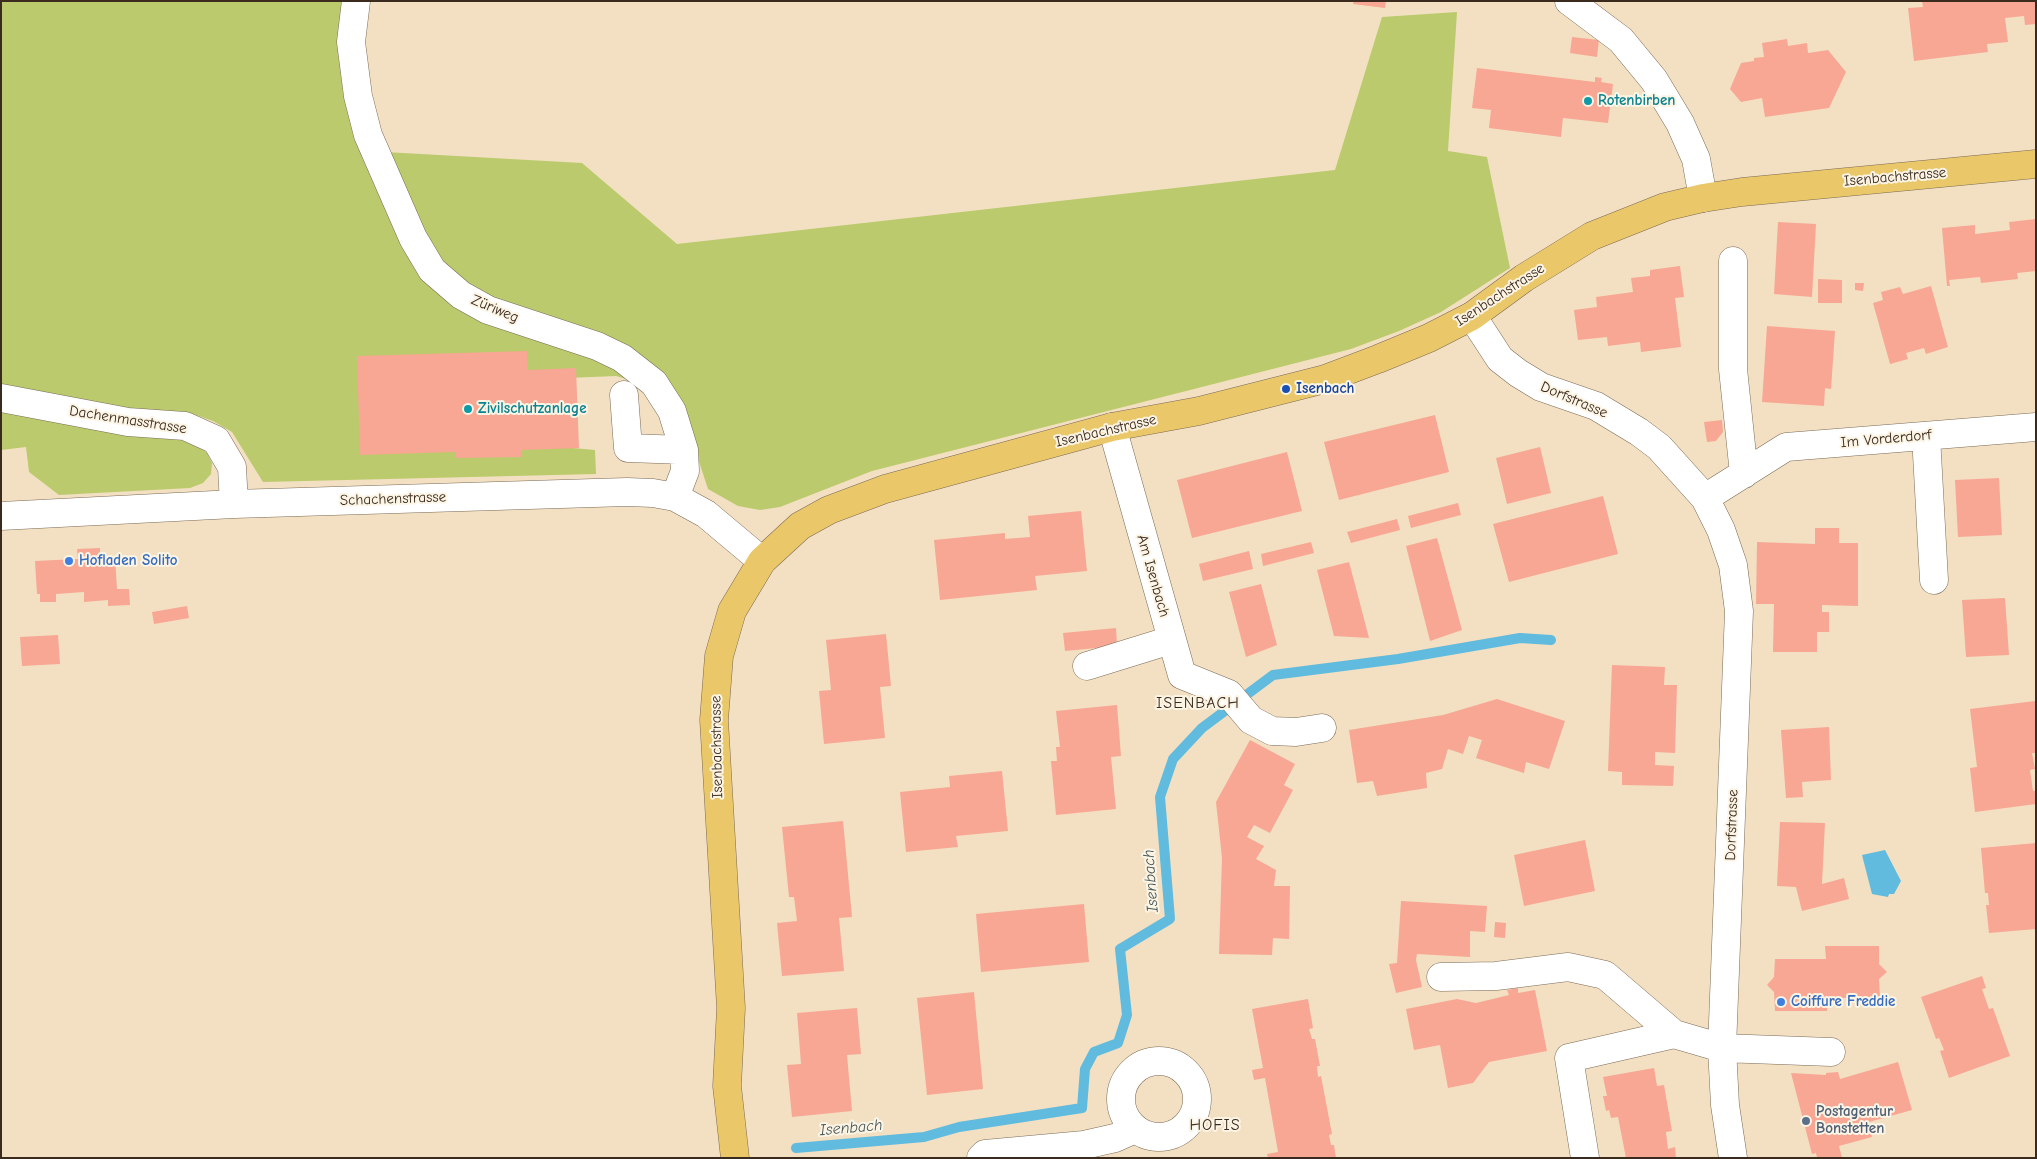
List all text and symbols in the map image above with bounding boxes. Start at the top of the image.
place label: Rotenbirben [1598,92,1675,110]
marker: Rotenbirben [1582,95,1594,107]
street label: Isenbachstrasse [1843,164,1947,190]
street label: Isenbachstrasse [1452,259,1548,331]
street label: Züriweg [469,291,521,327]
street label: Dorfstrasse [1538,378,1610,422]
place label: Isenbach [1296,380,1354,398]
marker: Isenbach [1280,383,1292,395]
place label: Zivilschutzanlage [478,400,587,418]
street label: Dachenmasstrasse [68,402,188,438]
marker: Zivilschutzanlage [462,403,474,415]
street label: Isenbachstrasse [1054,411,1158,451]
street label: Im Vorderdorf [1840,426,1932,452]
street label: Schachenstrasse [340,488,446,510]
street label: Am Isenbach [1133,533,1173,619]
place label: Hofladen Solito [79,552,177,570]
marker: Hofladen Solito [63,555,75,567]
district label: ISENBACH [1155,693,1241,713]
street label: Isenbachstrasse [707,695,727,799]
street label: Dorfstrasse [1722,789,1742,861]
water label: Isenbach [1139,849,1163,913]
place label: Coiffure Freddie [1791,993,1895,1011]
marker: Coiffure Freddie [1775,996,1787,1008]
place label: Postagentur Bonstetten [1816,1103,1893,1138]
district label: HOFIS [1189,1115,1241,1135]
marker: Postagentur Bonstetten [1800,1115,1812,1127]
water label: Isenbach [819,1116,883,1140]

